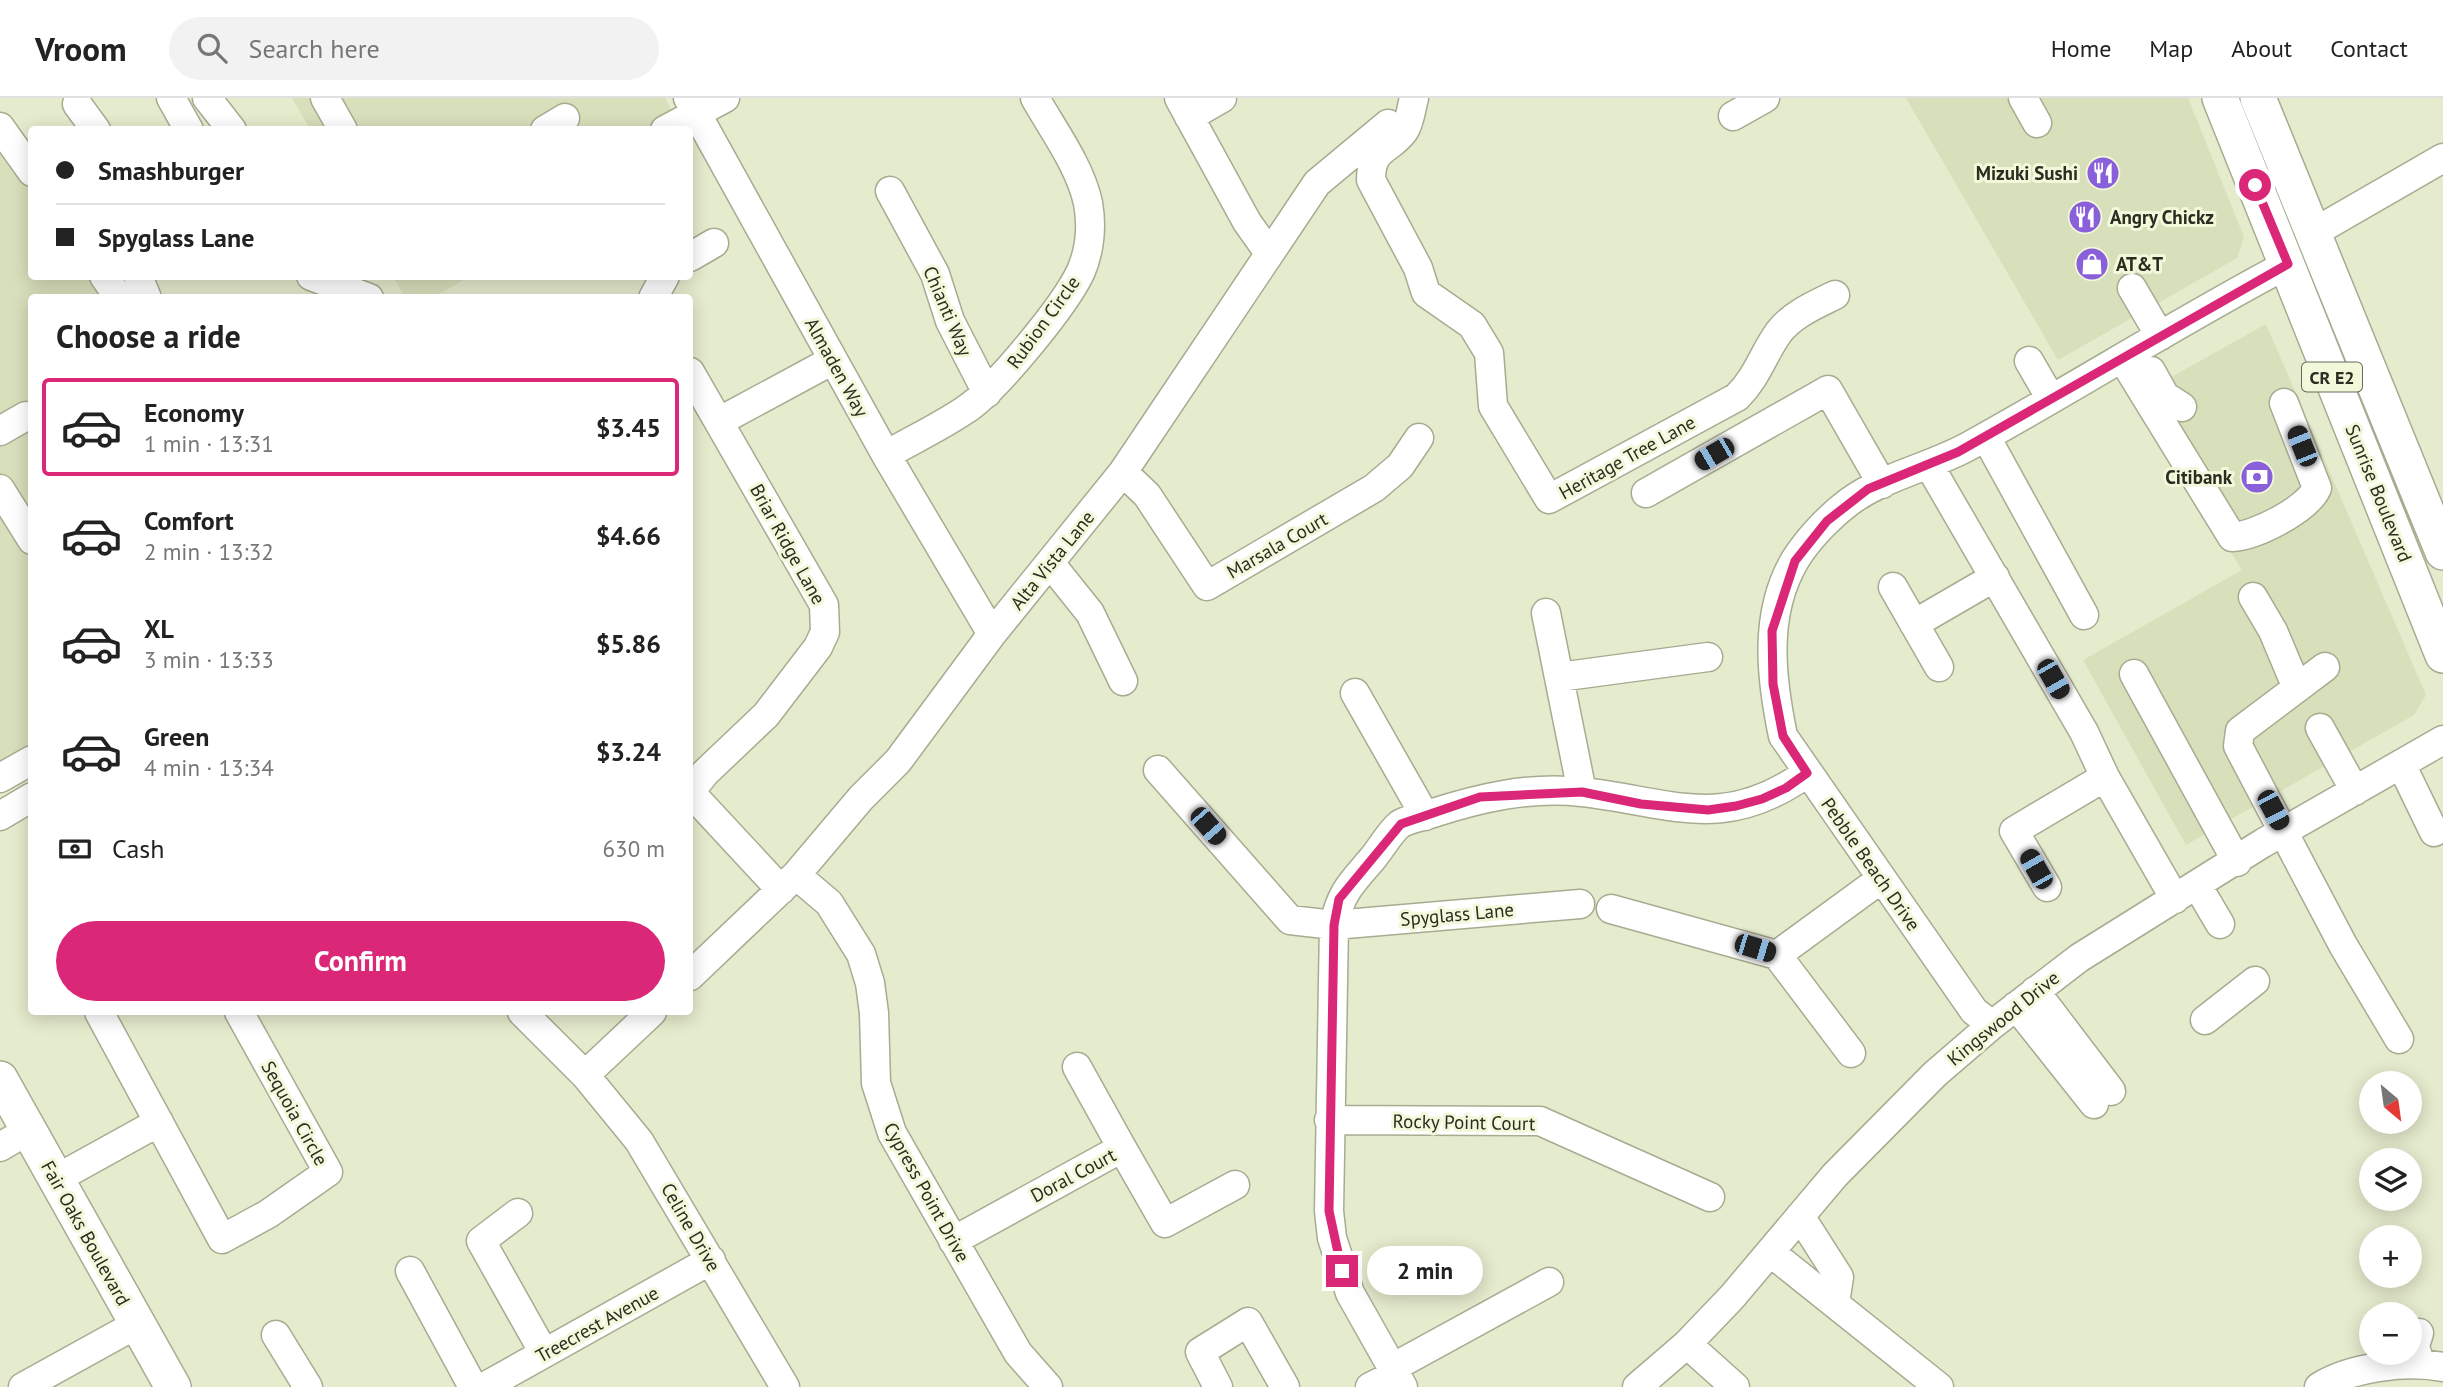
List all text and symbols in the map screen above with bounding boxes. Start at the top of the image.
search box [169,17,659,80]
text: Vroom [35,27,127,70]
icon: search [193,29,231,67]
text: Search here [249,32,380,65]
text: Home [2051,33,2111,64]
text: Map [2149,33,2193,64]
text: About [2231,33,2292,64]
text: Contact [2330,33,2408,64]
text: Smashburger [98,154,244,187]
restaurant icon: Mizuki Sushi [2084,154,2122,192]
place label: Mizuki Sushi [1976,161,2078,185]
route start [2239,169,2271,201]
restaurant icon: Angry Chickz [2066,198,2104,236]
place label: Angry Chickz [2110,205,2214,229]
text: Spyglass Lane [98,221,254,254]
shop icon: AT&T [2073,245,2111,283]
place label: AT&T [2116,252,2163,276]
street label: Chianti Way [918,262,978,360]
street label: Rubion Circle [1001,271,1085,373]
street label: Almaden Way [800,313,874,421]
text: Choose a ride [56,315,241,357]
road number: CR E2 [2302,362,2362,391]
icon: car [60,396,123,459]
text: Economy [144,396,244,429]
street label: Heritage Tree Lane [1555,410,1699,504]
text: $3.45 [596,411,661,444]
street label: Sunrise Boulevard [2340,421,2418,565]
car [2285,423,2320,469]
text: 1 min · 13:31 [144,429,274,458]
car [1691,434,1738,474]
bank icon: Citibank [2238,458,2276,496]
place label: Citibank [2165,465,2233,489]
street label: Briar Ridge Lane [745,480,831,608]
icon: car [60,504,123,567]
text: Comfort [144,504,234,537]
street label: Alta Vista Lane [1005,506,1099,614]
street label: Marsala Court [1222,506,1332,584]
text: $4.66 [596,519,661,552]
text: 2 min · 13:32 [144,537,274,566]
icon: car [60,612,123,675]
text: XL [144,612,174,645]
text: $5.86 [596,627,661,660]
text: 3 min · 13:33 [144,645,274,674]
car [2034,656,2073,702]
icon: car [60,720,123,783]
text: Green [144,720,209,753]
text: $3.24 [596,735,661,768]
text: 4 min · 13:34 [144,753,274,782]
car [2254,787,2293,833]
street label: Pebble Beach Drive [1816,793,1926,935]
car [1187,803,1230,849]
icon: cash [56,830,94,868]
text: Cash [112,832,164,865]
text: 630 m [603,834,665,863]
car [2017,846,2056,892]
street label: Spyglass Lane [1399,897,1515,931]
button: Confirm [56,921,665,1001]
car [1732,932,1779,964]
street label: Kingswood Drive [1942,965,2064,1071]
street label: Sequoia Circle [256,1056,334,1170]
north arrow [2359,1071,2422,1134]
map controls [2359,1071,2422,1365]
street label: Rocky Point Court [1393,1109,1536,1135]
street label: Cypress Point Drive [879,1118,975,1266]
street label: Doral Court [1026,1142,1120,1207]
button: layers [2359,1148,2422,1211]
street label: Fair Oaks Boulevard [36,1156,136,1310]
street label: Celine Drive [656,1178,726,1276]
button: + [2359,1225,2422,1288]
callout: 2 min [1366,1246,1482,1296]
route end [1326,1255,1358,1287]
text: 2 min [1397,1256,1453,1285]
street label: Treecrest Avenue [531,1280,663,1368]
button: − [2359,1302,2422,1365]

